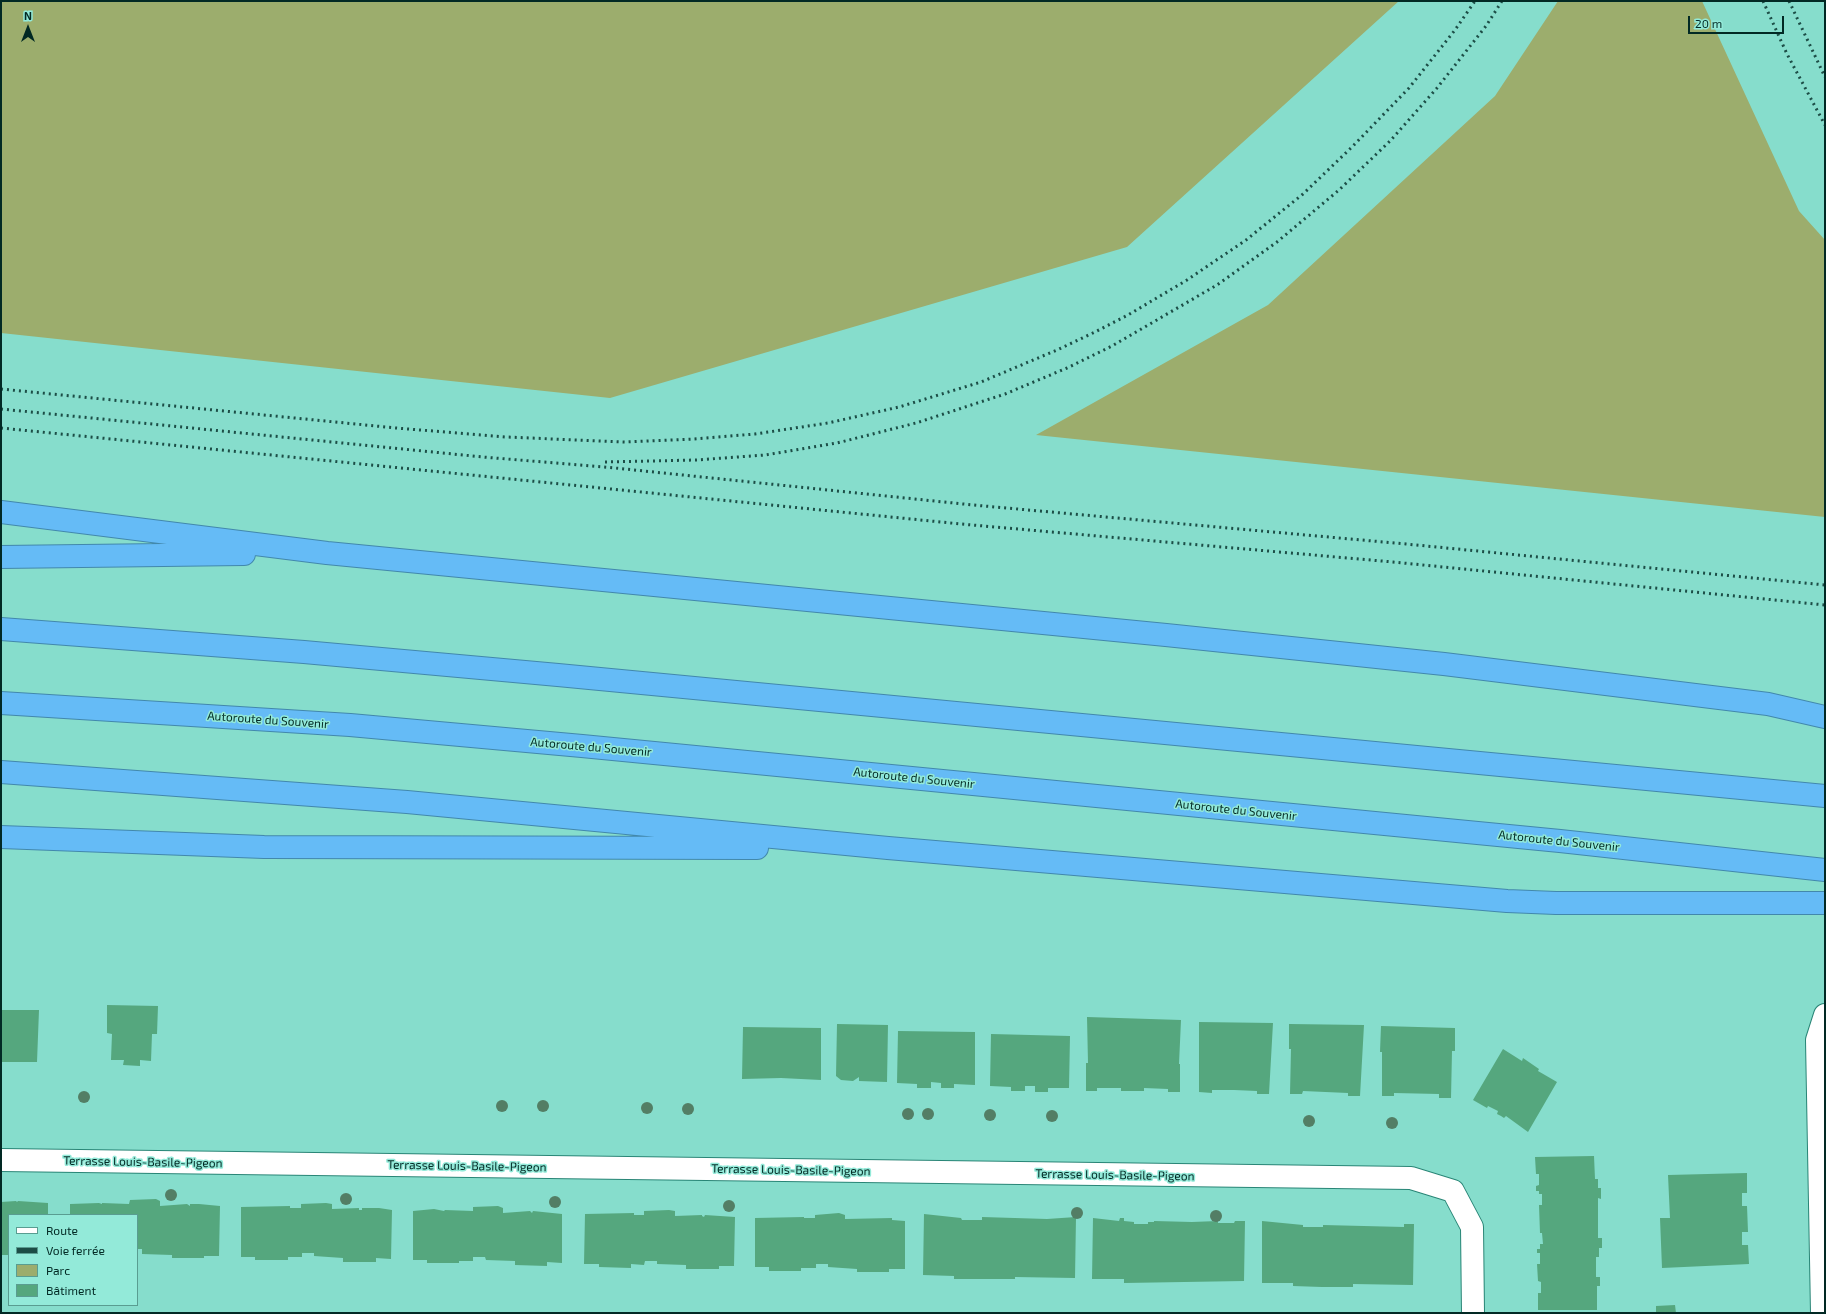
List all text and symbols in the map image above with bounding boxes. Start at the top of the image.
north arrow [8,8,48,48]
scale bar [1690,8,1786,34]
text: N [24,9,32,22]
text: 20 m [1695,16,1722,30]
street label: Autoroute du Souvenir [207,709,329,731]
street label: Autoroute du Souvenir [530,735,652,759]
street label: Autoroute du Souvenir [853,764,975,792]
street label: Autoroute du Souvenir [1175,796,1297,824]
street label: Autoroute du Souvenir [1498,827,1620,855]
street label: Terrasse Louis-Basile-Pigeon [63,1153,223,1171]
street label: Terrasse Louis-Basile-Pigeon [387,1157,547,1175]
street label: Terrasse Louis-Basile-Pigeon [711,1161,871,1179]
street label: Terrasse Louis-Basile-Pigeon [1035,1166,1195,1184]
legend [8,1214,138,1306]
text: Route [46,1223,78,1237]
text: Voie ferrée [46,1243,105,1257]
text: Parc [46,1263,70,1277]
text: Bâtiment [46,1283,96,1297]

